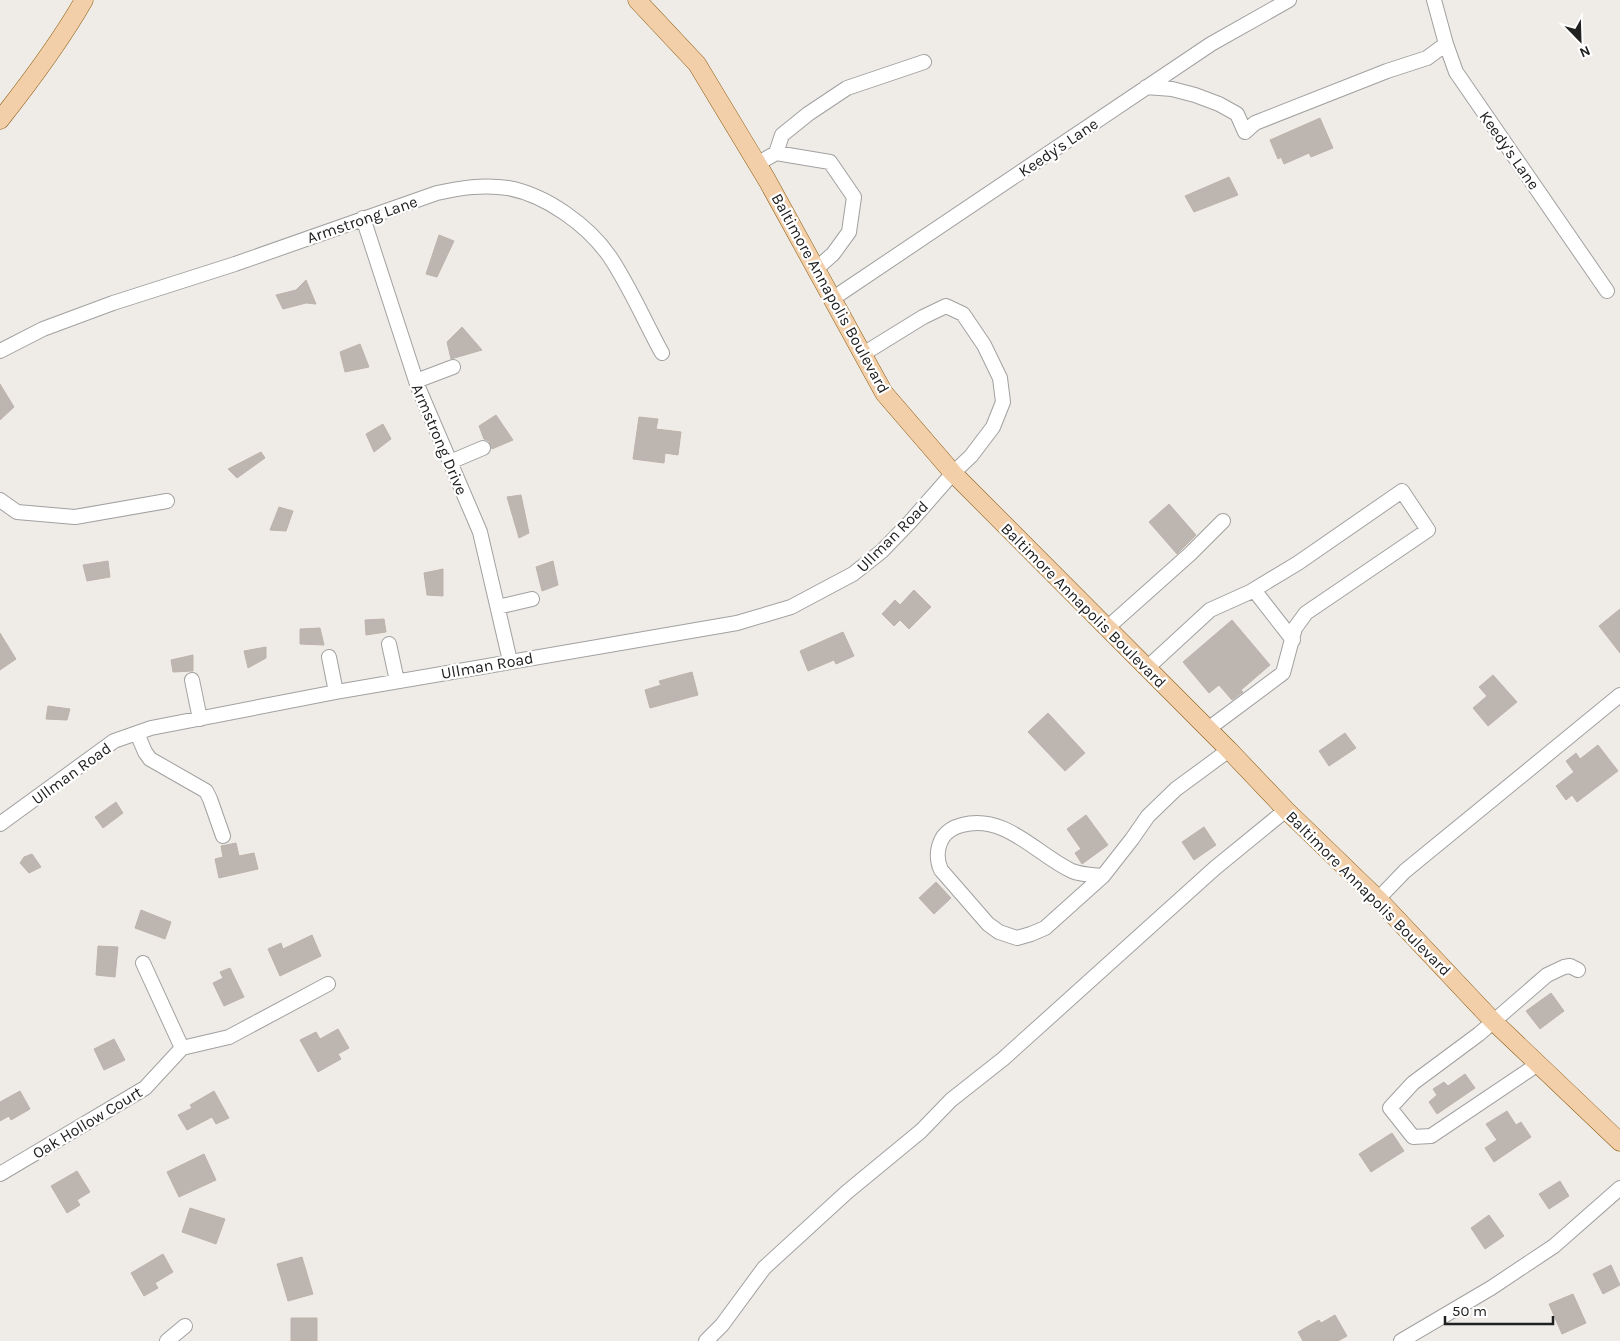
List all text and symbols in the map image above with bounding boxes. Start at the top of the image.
north arrow [1555,15,1605,65]
text: N [1577,42,1593,61]
street label: Keedy's Lane [1476,107,1544,193]
street label: Keedy's Lane [1015,114,1102,181]
street label: Baltimore Annapolis Boulevard [768,190,894,396]
street label: Armstrong Lane [304,192,420,247]
street label: Armstrong Drive [408,381,471,498]
street label: Ullman Road [853,497,932,576]
street label: Baltimore Annapolis Boulevard [997,519,1170,692]
street label: Ullman Road [439,648,535,683]
street label: Ullman Road [28,738,115,809]
street label: Baltimore Annapolis Boulevard [1282,807,1455,980]
street label: Oak Hollow Court [29,1082,146,1163]
scale bar [1445,1294,1552,1326]
text: 50 m [1452,1302,1487,1320]

